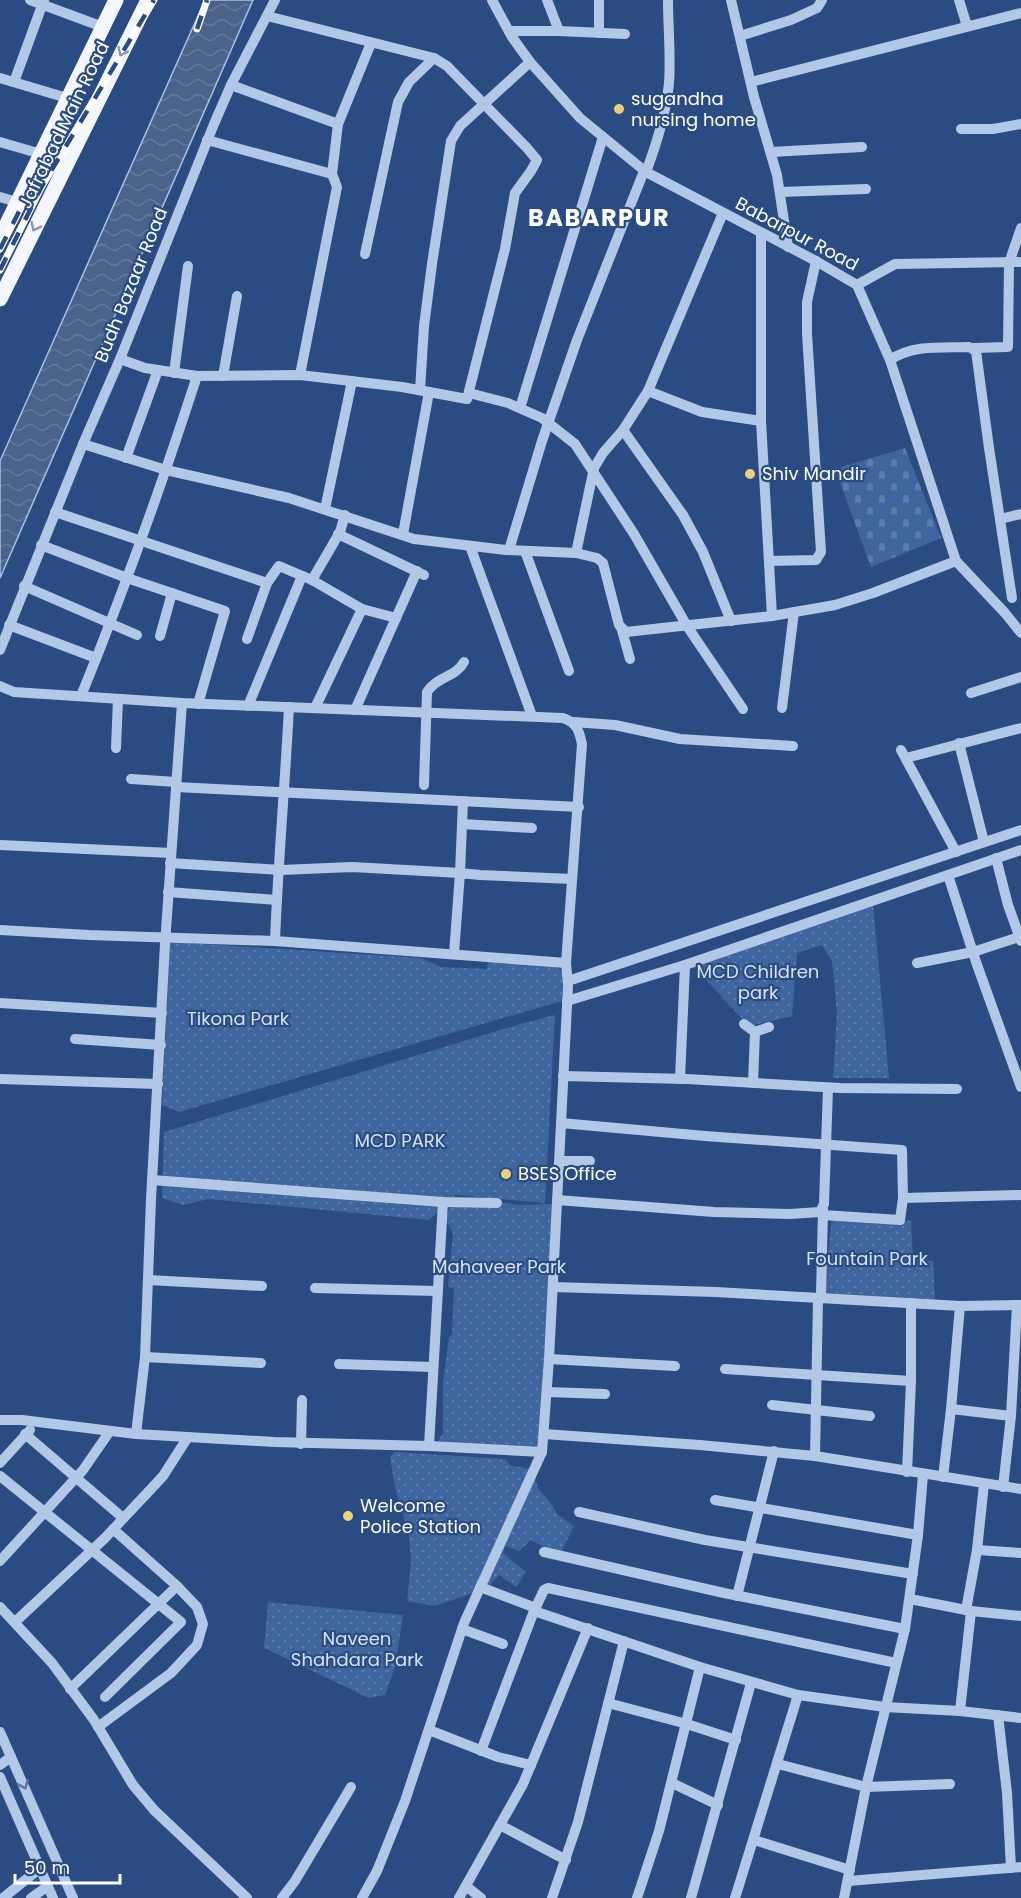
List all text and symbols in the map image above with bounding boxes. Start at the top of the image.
street label: Jafrabad Main Road [12,37,115,213]
one-way arrow [117,46,129,57]
place label: sugandha nursing home [631,86,756,132]
marker: sugandha nursing home [612,102,626,116]
street label: Babarpur Road [731,191,863,277]
district label: BABARPUR [528,201,670,234]
street label: Budh Bazaar Road [88,204,173,366]
one-way arrow [31,221,43,232]
place label: Shiv Mandir [762,461,866,486]
marker: Shiv Mandir [743,467,757,481]
park label: MCD Children park [697,959,819,1005]
park label: Tikona Park [187,1006,290,1031]
park label: MCD PARK [354,1128,446,1153]
place label: BSES Office [518,1161,617,1186]
marker: BSES Office [499,1167,513,1181]
park label: Fountain Park [806,1246,929,1271]
park label: Mahaveer Park [432,1254,567,1279]
place label: Welcome Police Station [360,1493,481,1539]
marker: Welcome Police Station [341,1509,355,1523]
park label: Naveen Shahdara Park [291,1626,424,1672]
one-way arrow [16,1779,28,1790]
scale bar [15,1847,120,1885]
text: 50 m [24,1855,70,1880]

